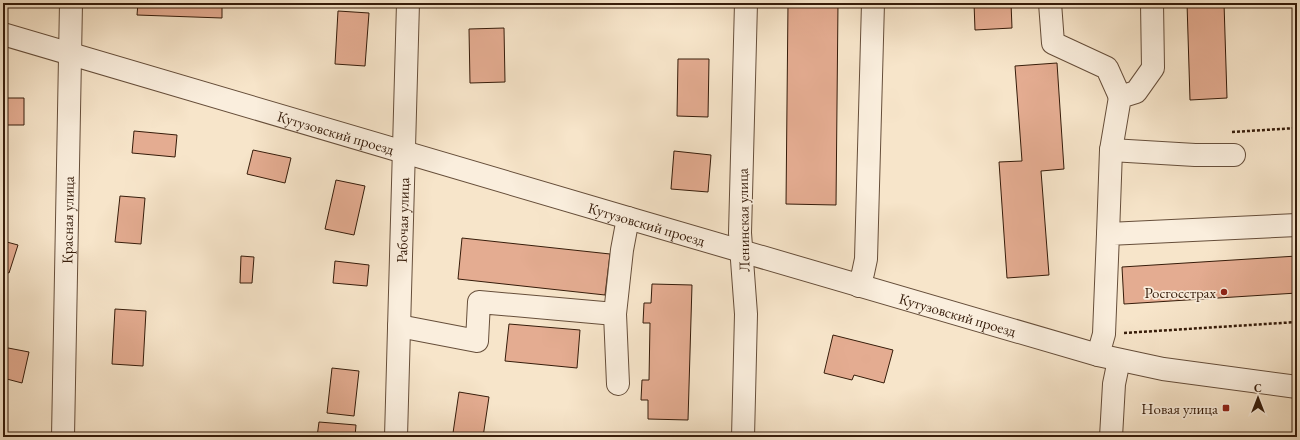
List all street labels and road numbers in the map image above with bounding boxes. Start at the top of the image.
street label: Кутузовский проезд [275,106,397,158]
street label: Ленинская улица [733,168,753,272]
street label: Красная улица [57,176,77,264]
street label: Рабочая улица [391,177,413,263]
street label: Кутузовский проезд [586,197,708,250]
street label: Кутузовский проезд [897,288,1019,340]

